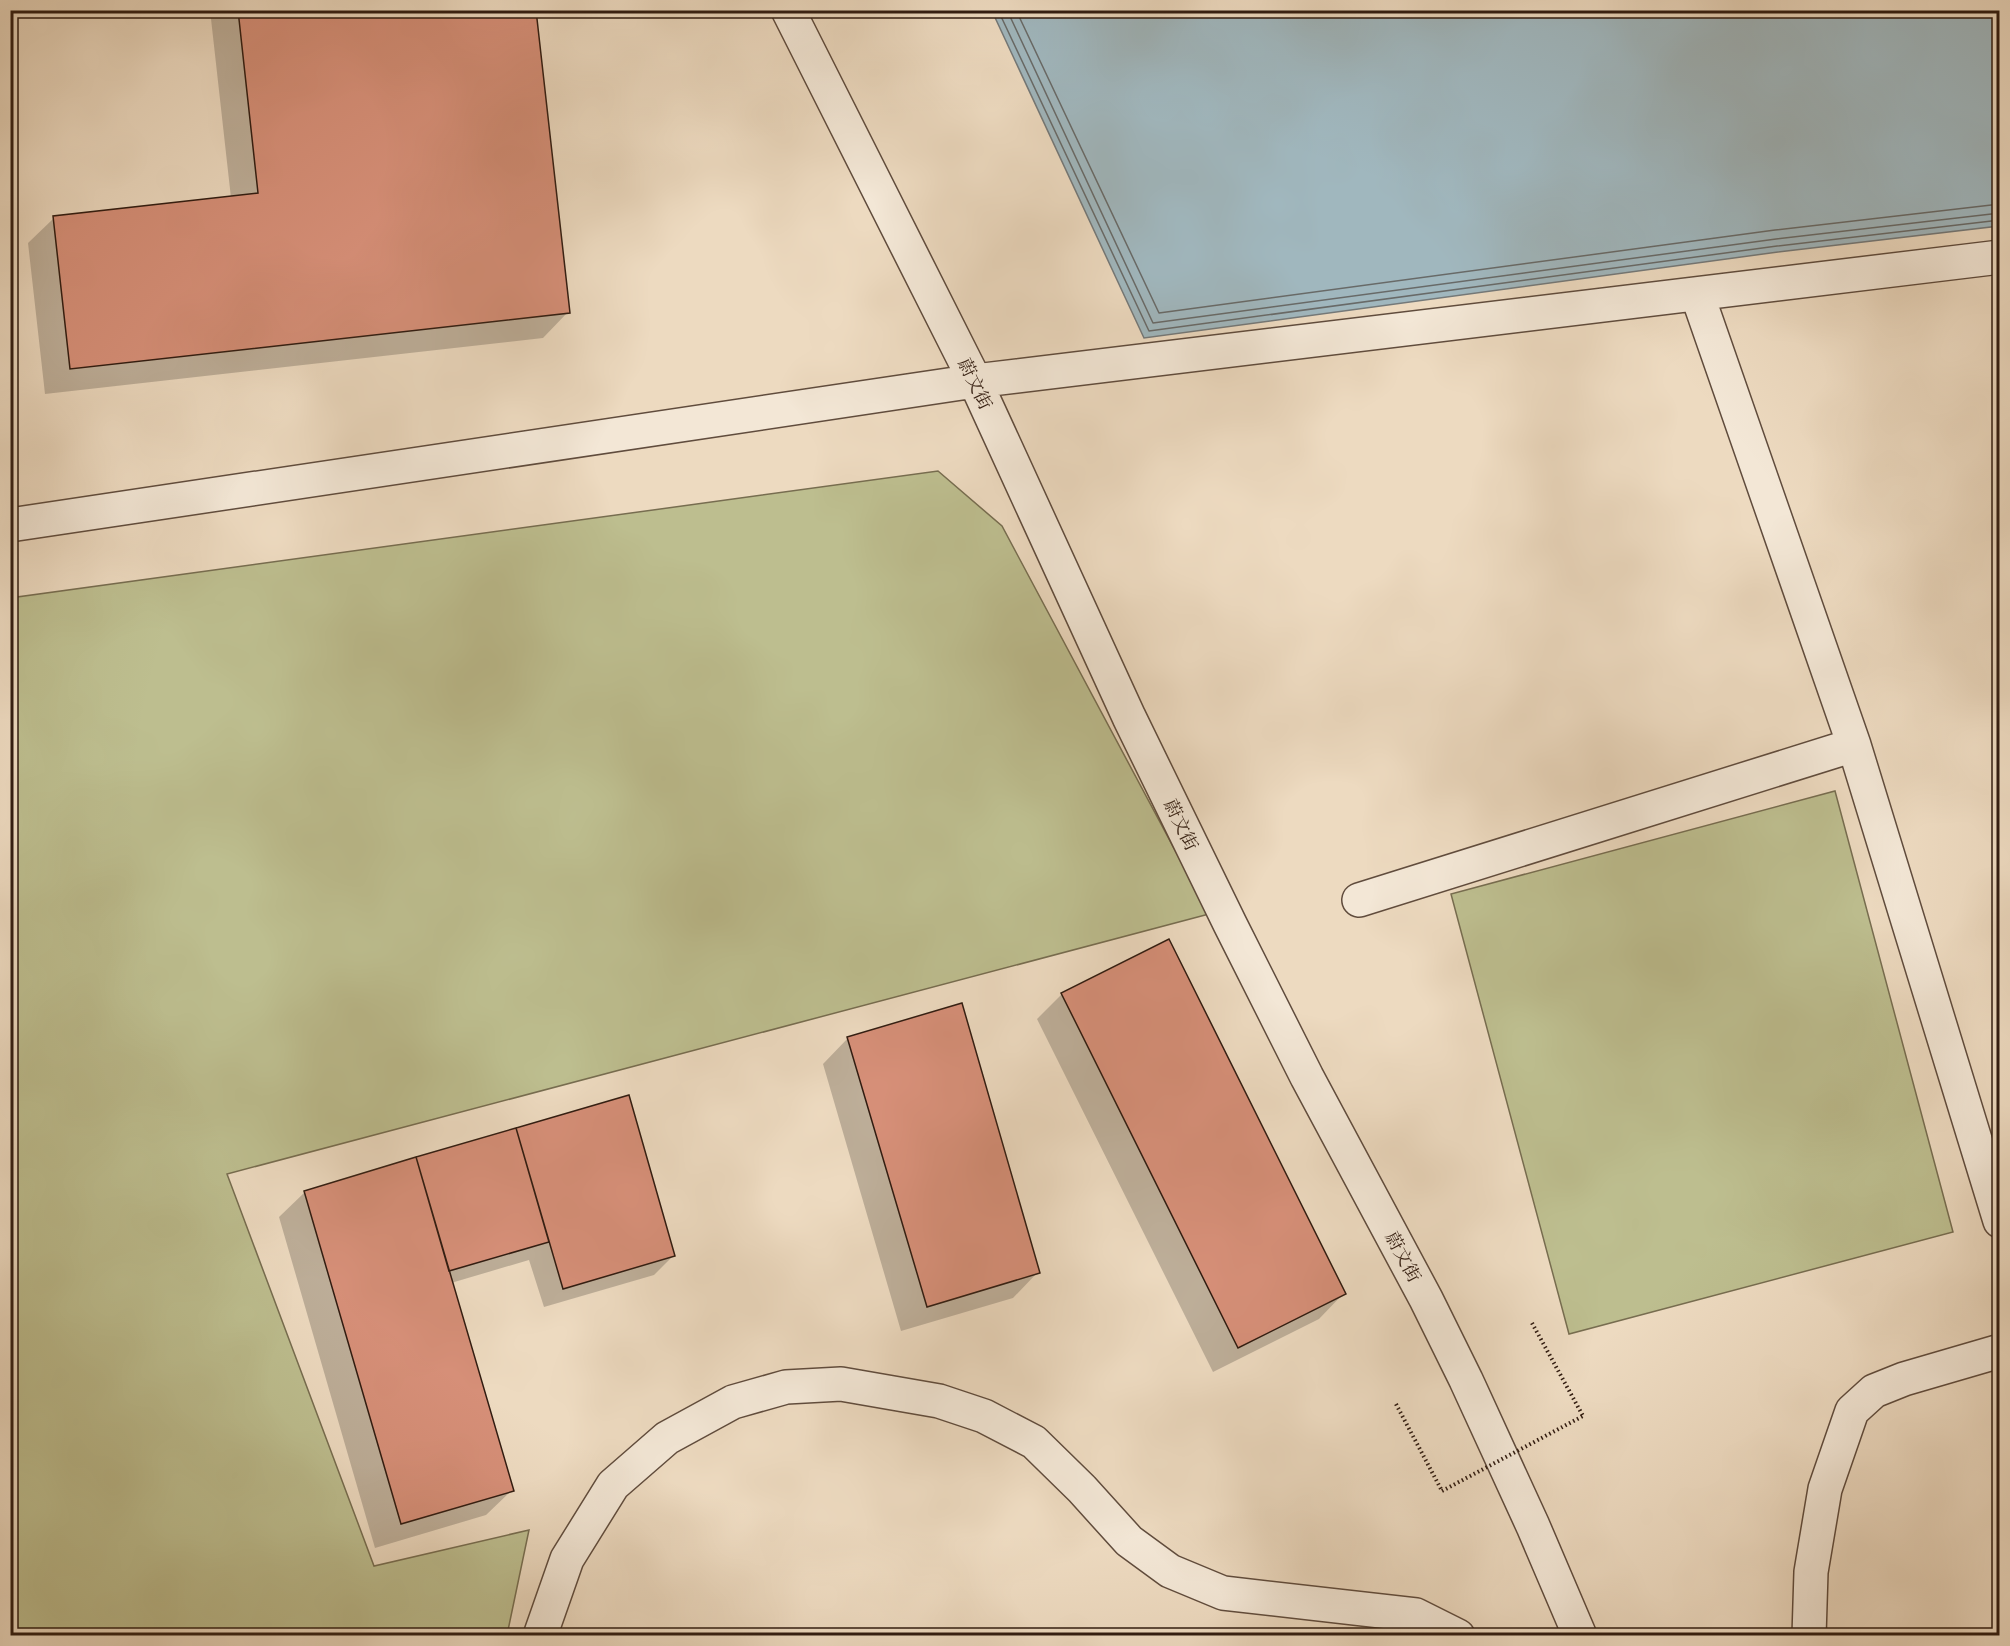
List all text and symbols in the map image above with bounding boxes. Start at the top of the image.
street label: 蔚文街 [951,355,997,414]
street label: 蔚文街 [1157,796,1203,855]
street label: 蔚文街 [1378,1228,1425,1287]

